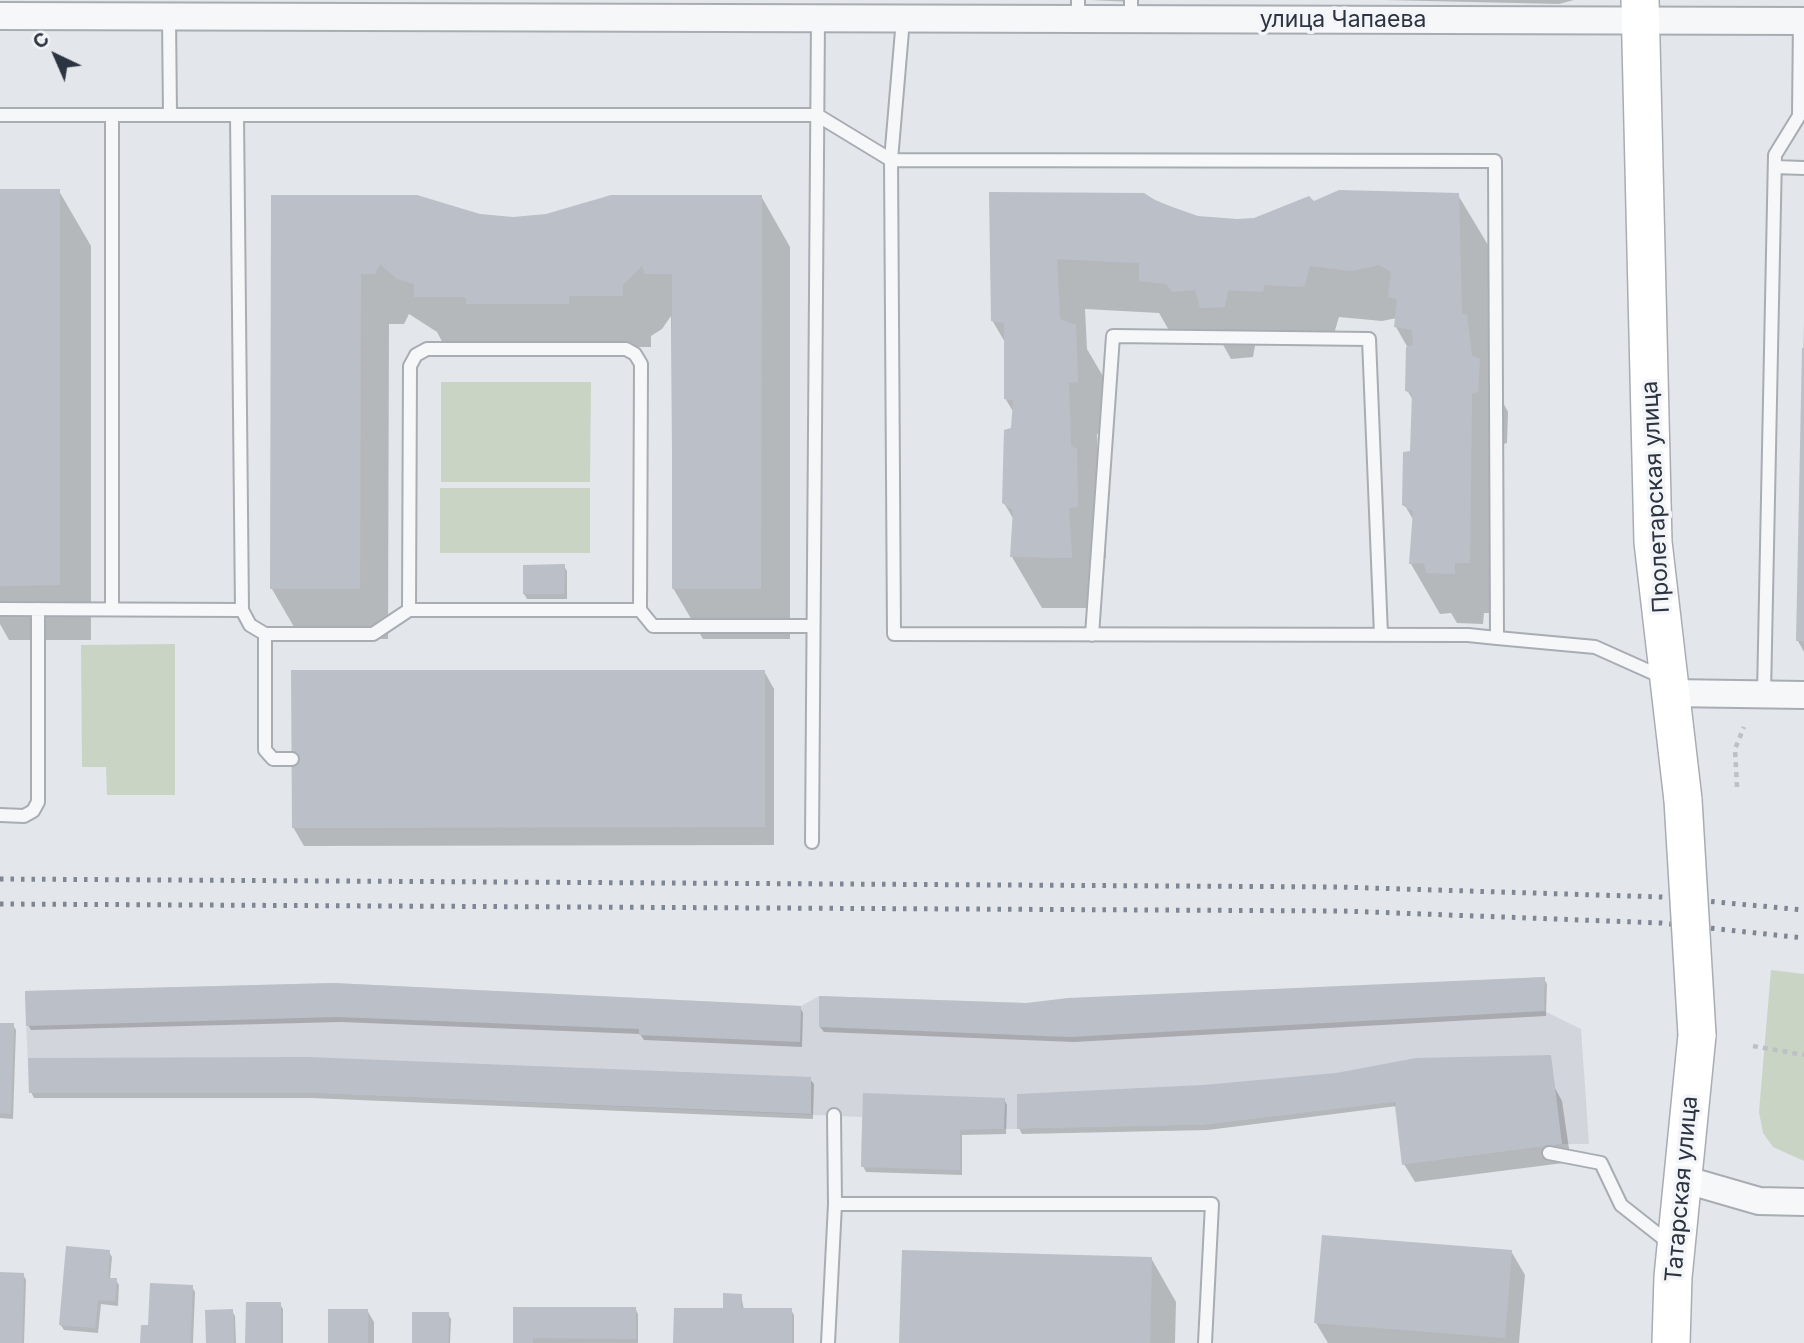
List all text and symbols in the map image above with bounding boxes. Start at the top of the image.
street label: улица Чапаева [1260,6,1426,34]
north arrow [21,21,91,91]
text: С [28,27,54,54]
street label: Пролетарская улица [1636,380,1676,614]
street label: Татарская улица [1660,1095,1704,1283]

